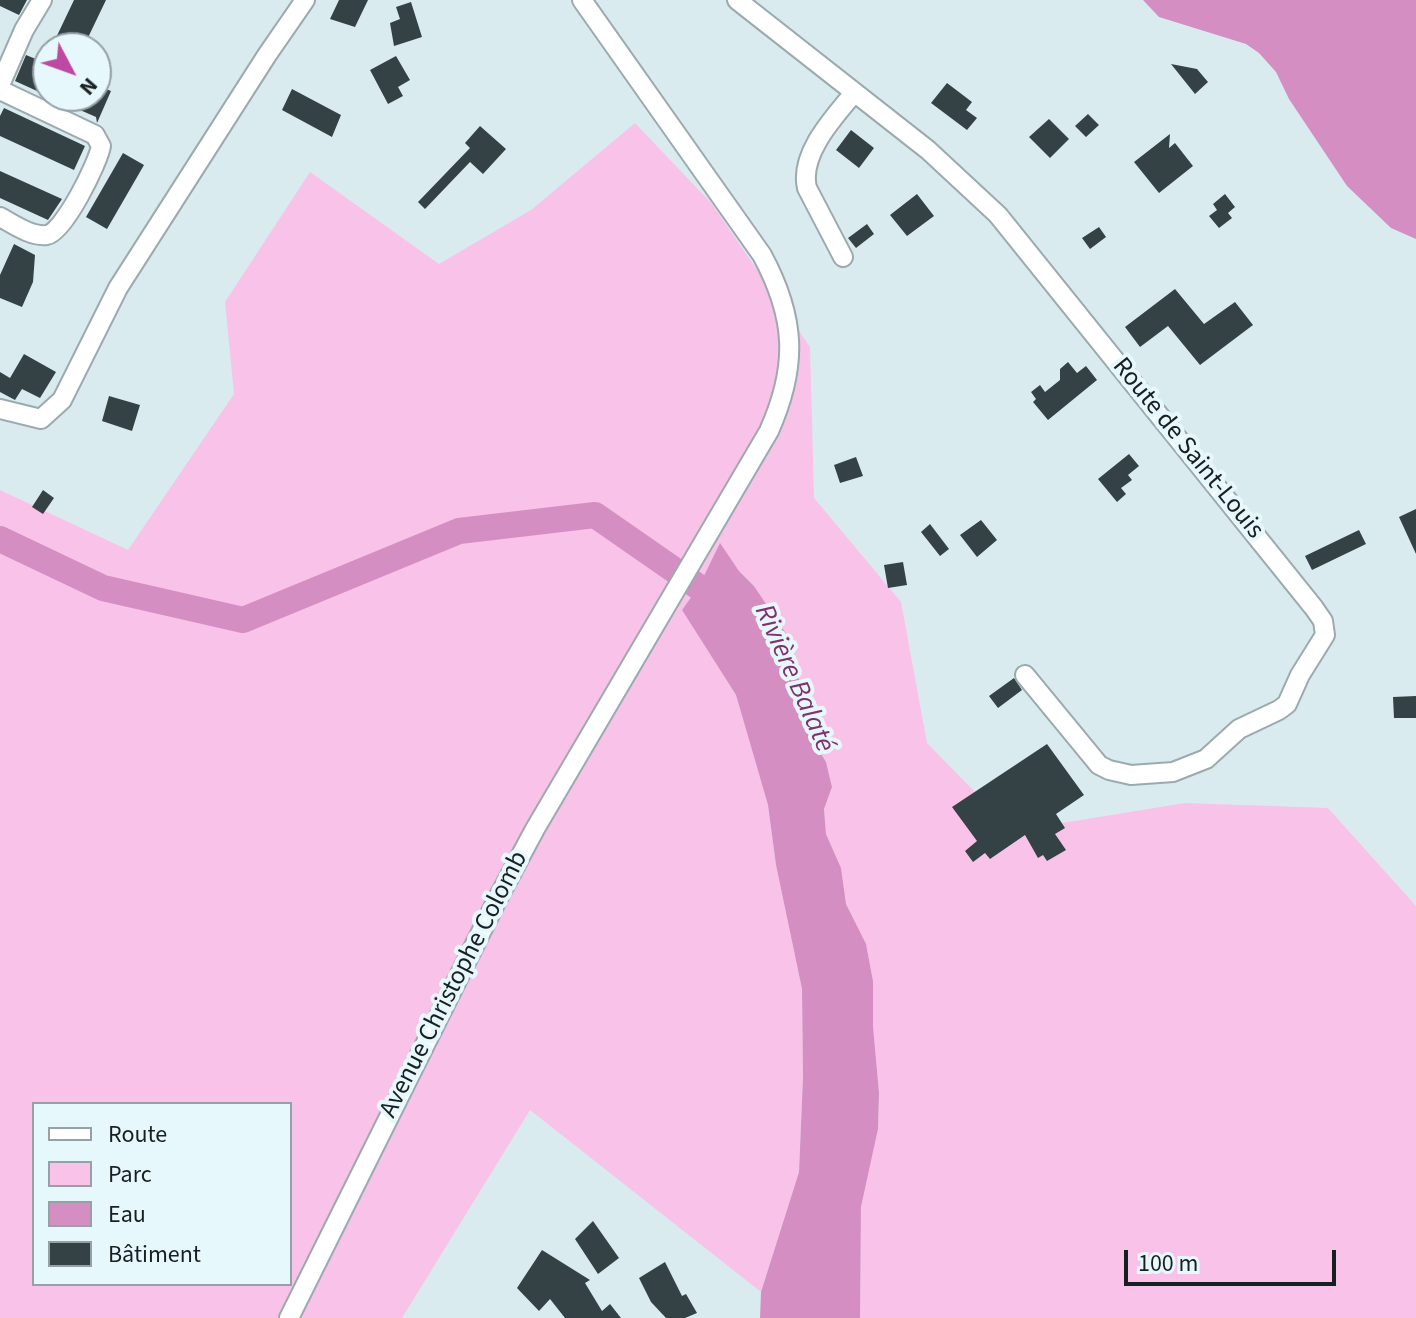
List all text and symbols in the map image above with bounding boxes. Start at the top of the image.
north arrow [32,32,112,112]
text: N [72,70,105,102]
street label: Route de Saint-Louis [1105,352,1269,546]
water label: Rivière Balaté [745,600,841,758]
street label: Avenue Christophe Colomb [374,847,536,1123]
legend [32,1102,292,1286]
text: Route [108,1117,167,1152]
text: Parc [108,1157,152,1192]
text: Eau [108,1197,146,1232]
scale bar [1128,1234,1340,1284]
text: Bâtiment [108,1237,201,1272]
text: 100 m [1138,1246,1198,1281]

